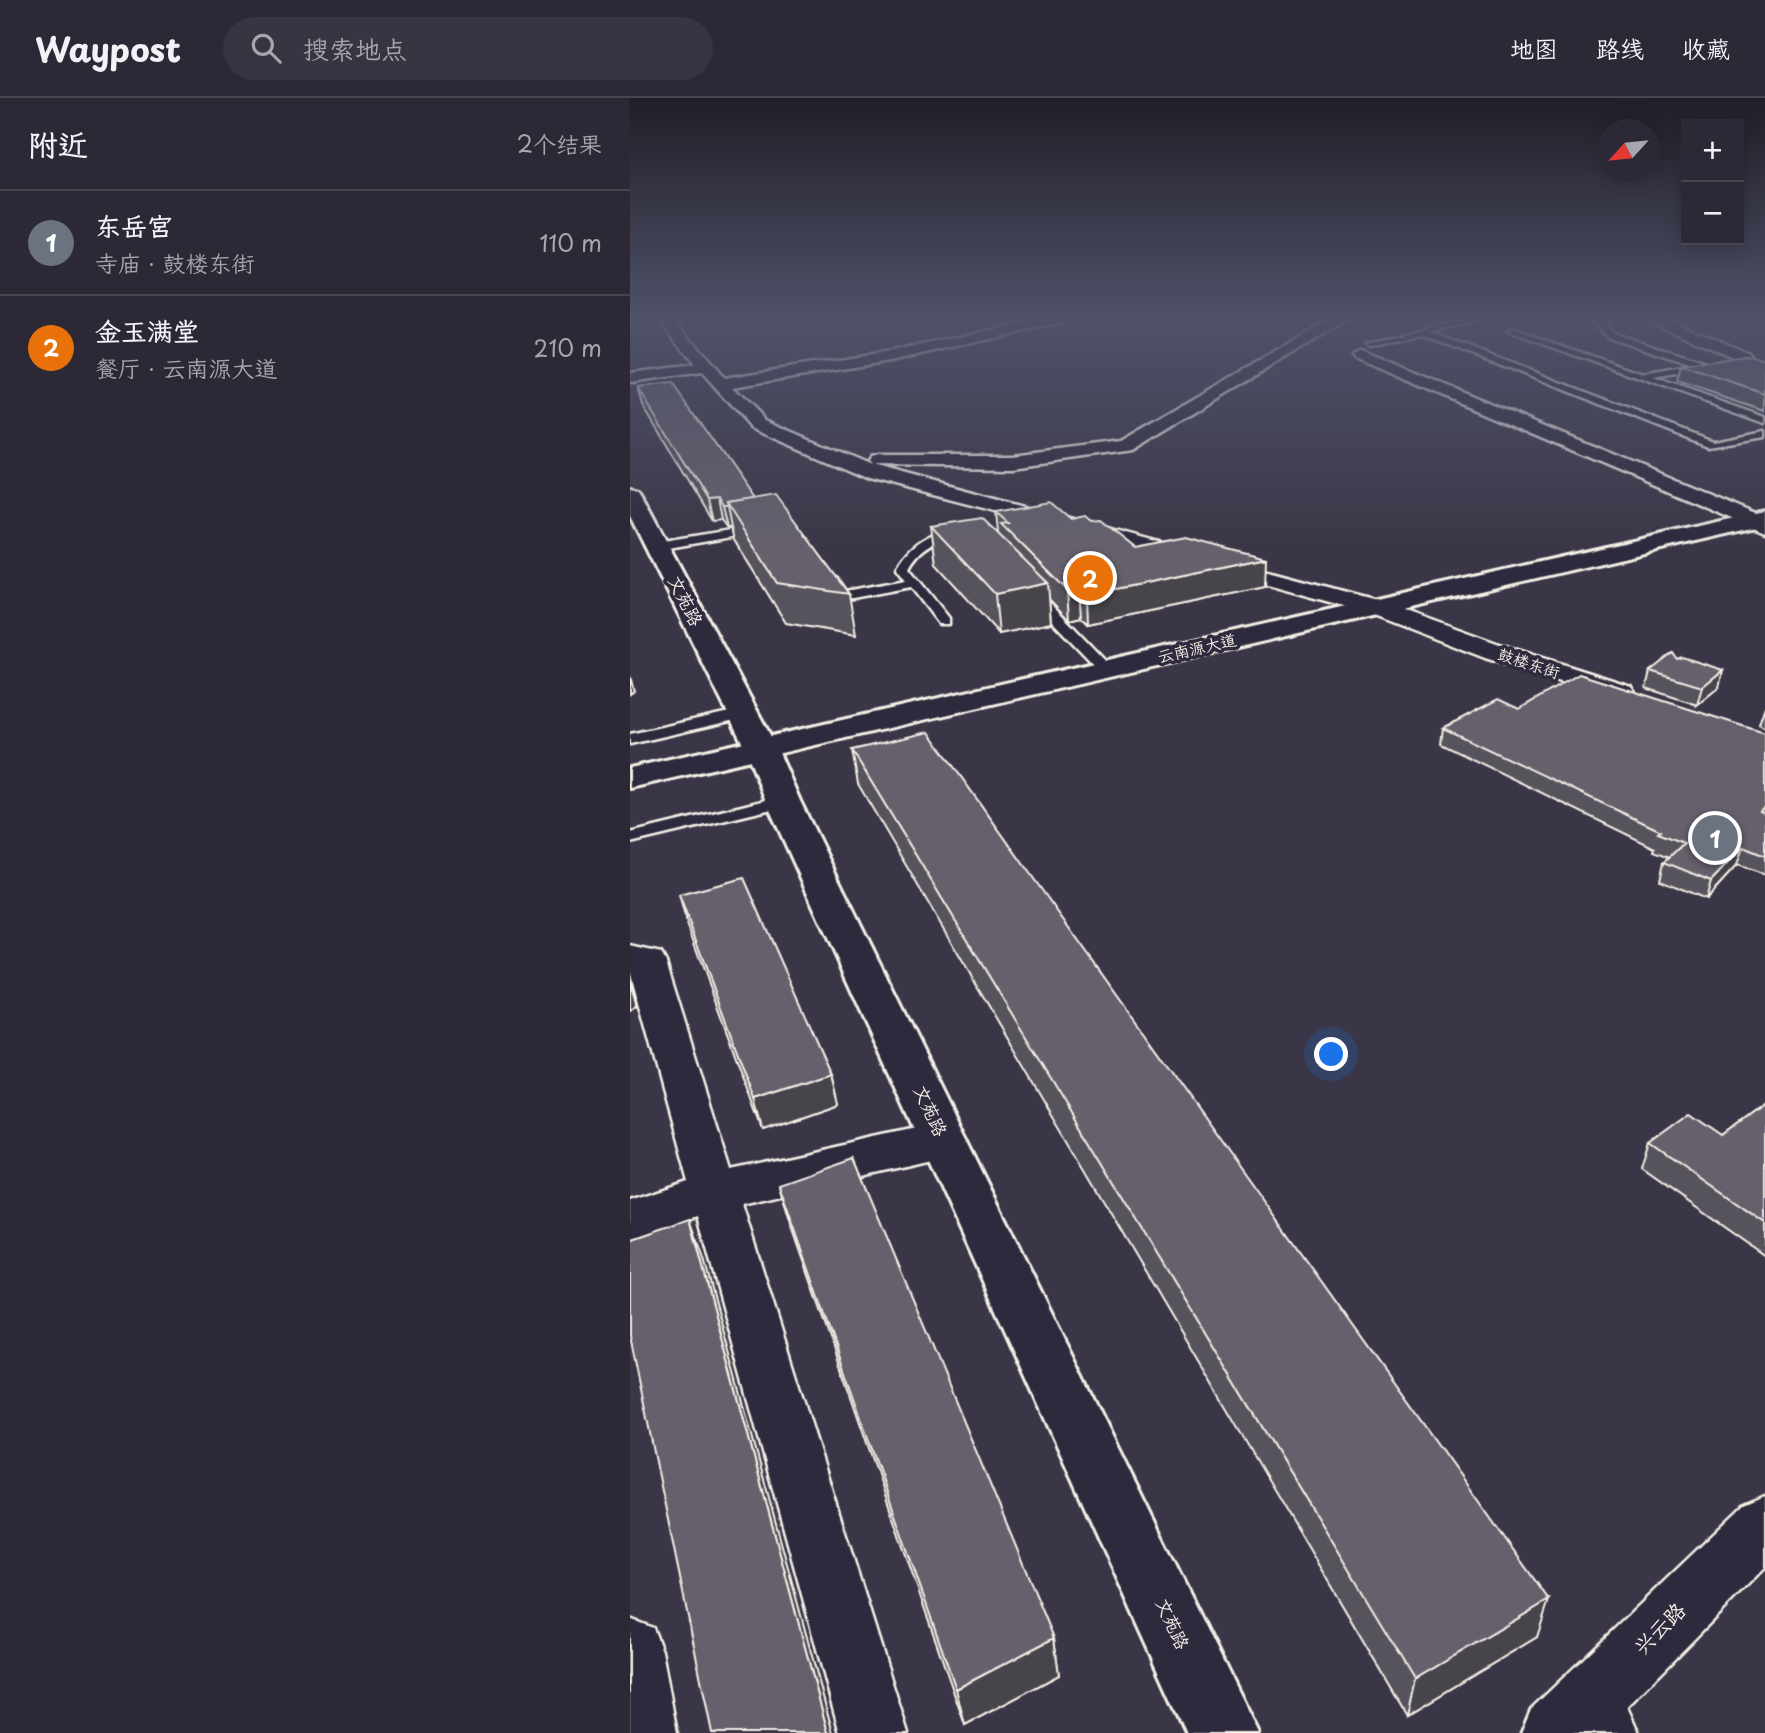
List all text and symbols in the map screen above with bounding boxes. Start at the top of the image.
search box [223,17,713,80]
text: Waypost [35,23,181,73]
icon: search [247,29,285,67]
text: 搜索地点 [303,29,407,68]
text: 地图 [1510,30,1558,66]
text: 路线 [1596,30,1644,66]
text: 收藏 [1682,30,1730,66]
north arrow [1597,119,1660,182]
map controls [1681,119,1744,245]
button: + [1681,119,1744,182]
text: 附近 [28,121,88,166]
text: 2个结果 [517,126,602,161]
button: − [1681,182,1744,245]
text: 东岳宫 [95,206,173,245]
text: 1 [46,225,57,260]
text: 110 m [540,225,602,260]
text: 寺庙 · 鼓楼东街 [95,245,255,280]
text: 金玉满堂 [95,311,199,350]
text: 2 [43,330,59,365]
text: 210 m [534,330,602,365]
text: 餐厅 · 云南源大道 [95,350,278,385]
pin: 2 [1067,552,1113,604]
street label: 文苑路 [662,570,711,631]
street label: 云南源大道 [1155,626,1238,668]
street label: 鼓楼东街 [1495,641,1563,683]
pin: 1 [1692,812,1738,864]
your location [1314,1037,1348,1071]
street label: 文苑路 [908,1080,955,1141]
street label: 文苑路 [1150,1593,1197,1654]
street label: 兴云路 [1625,1594,1692,1661]

